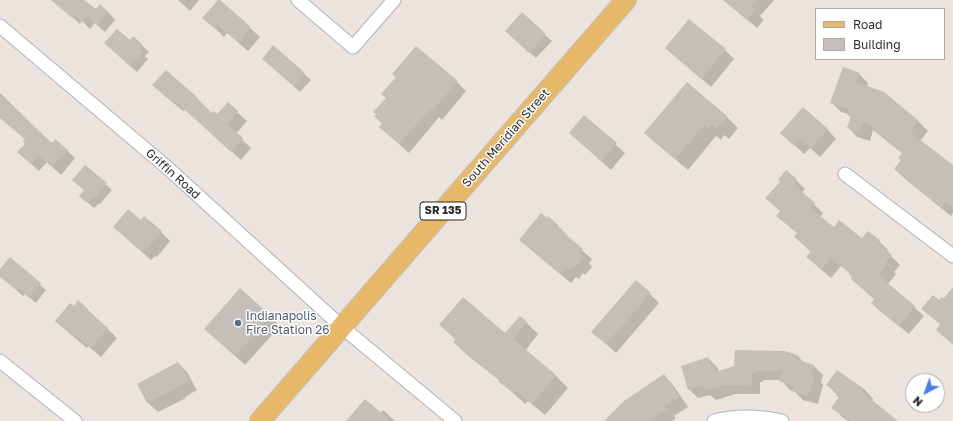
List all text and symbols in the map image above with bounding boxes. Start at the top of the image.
legend [815,8,945,60]
text: Road [853,17,882,32]
text: Building [853,37,901,52]
street label: South Meridian Street [459,86,553,190]
street label: Griffin Road [143,146,203,202]
road number: SR 135 [420,202,466,220]
place label: Indianapolis Fire Station 26 [246,309,330,337]
marker: Indianapolis Fire Station 26 [233,318,243,328]
north arrow [905,373,945,413]
text: N [910,394,925,409]

